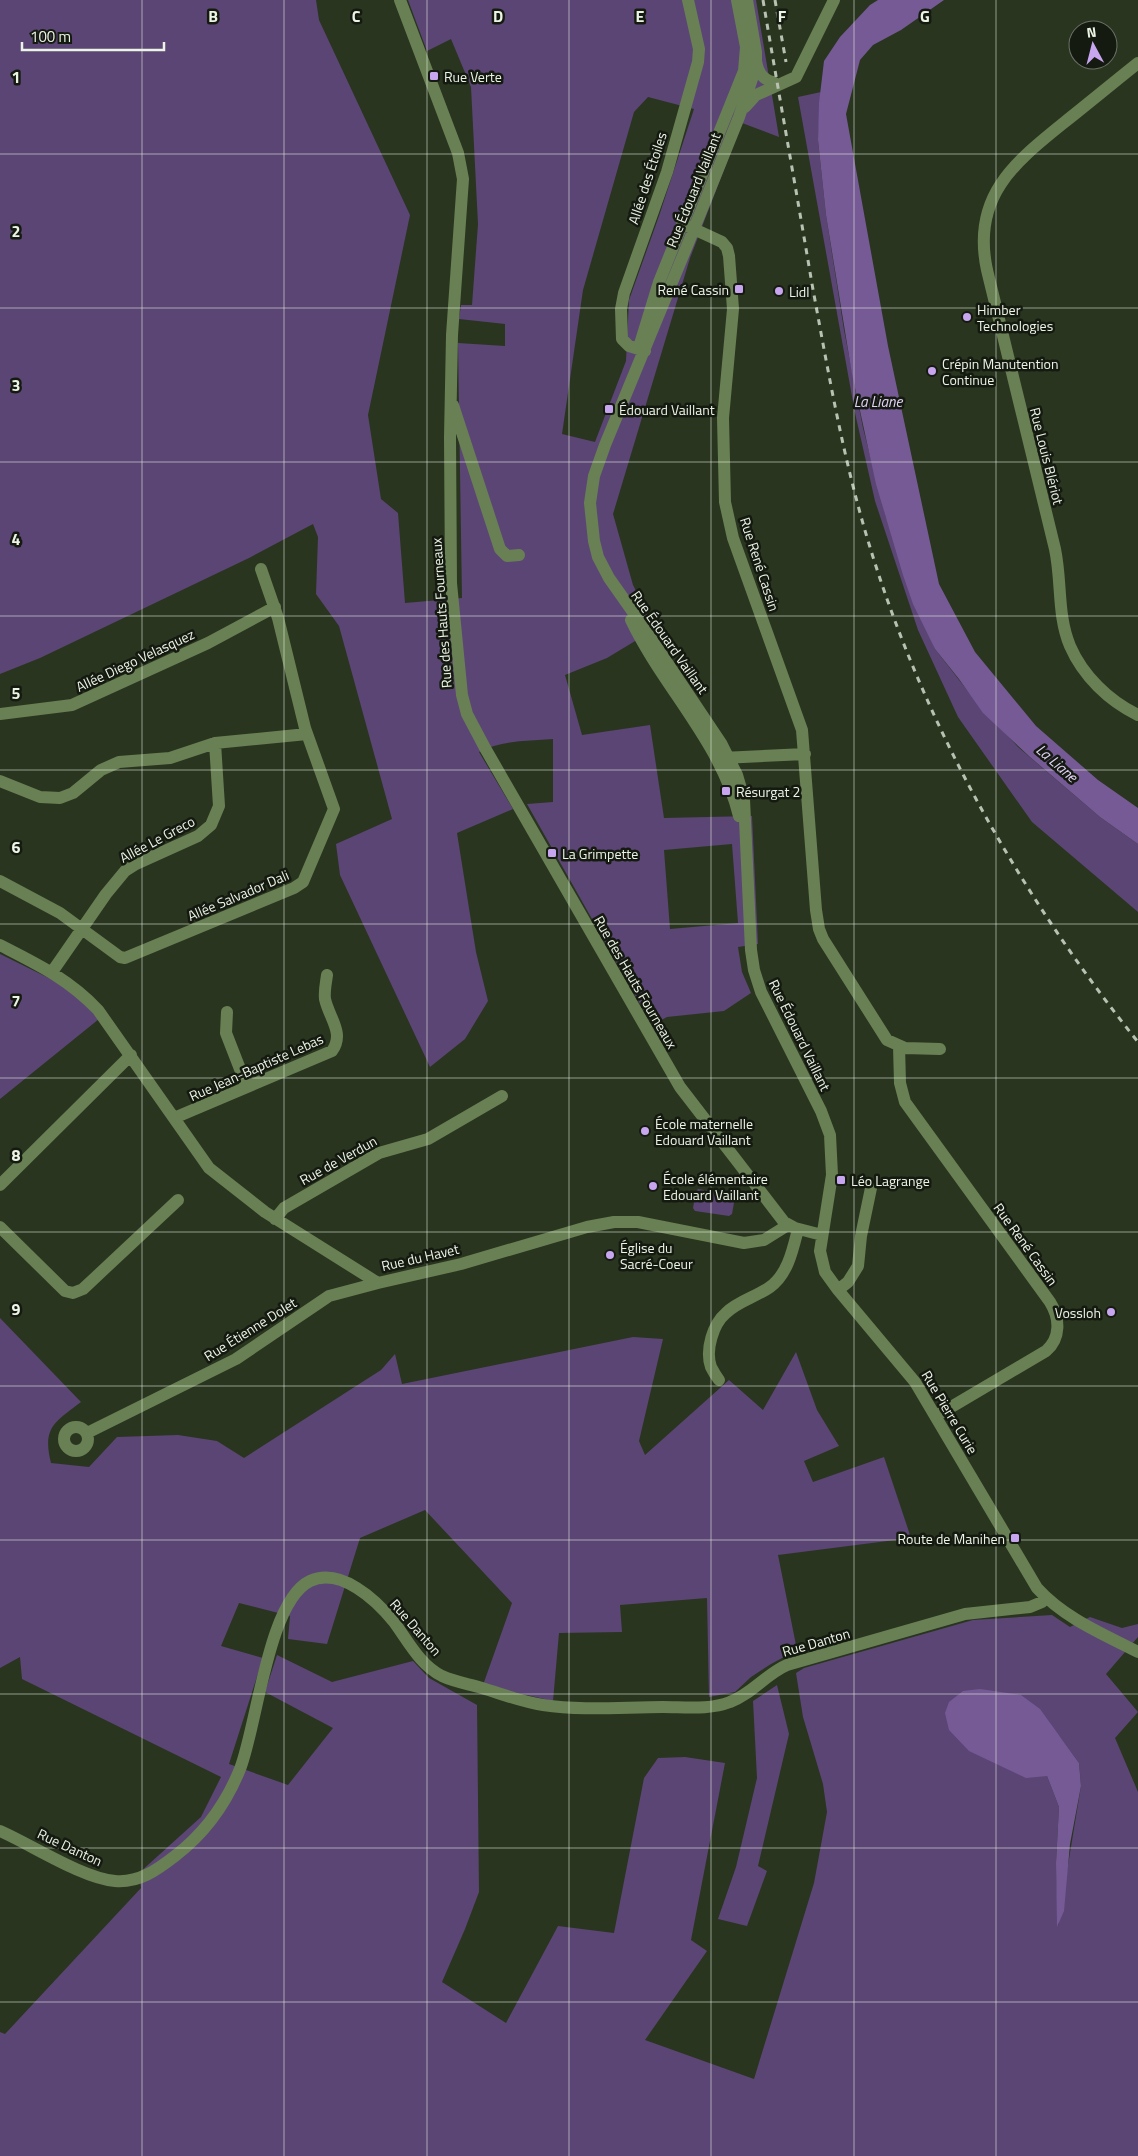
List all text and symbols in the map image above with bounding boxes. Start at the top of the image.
text: B [208,4,218,28]
text: C [352,4,361,28]
text: D [493,4,503,28]
text: E [636,4,645,28]
text: F [778,4,787,28]
text: G [920,4,930,28]
scale bar [22,20,165,52]
north arrow [1068,20,1118,70]
text: N [1085,21,1097,43]
text: 100 m [30,25,71,48]
text: 1 [12,65,20,89]
place label: Rue Verte [444,66,502,87]
marker: Rue Verte [428,70,440,82]
street label: Allée des Étoiles [622,129,672,227]
street label: Rue Édouard Vaillant [660,129,726,250]
text: 2 [12,219,20,243]
place label: René Cassin [658,279,729,300]
place label: Lidl [789,281,809,302]
marker: René Cassin [733,283,745,295]
marker: Lidl [773,285,785,297]
place label: Himber Technologies [977,299,1053,336]
marker: Himber Technologies [961,311,973,323]
place label: Crépin Manutention Continue [942,353,1058,390]
marker: Crépin Manutention Continue [926,365,938,377]
text: 3 [12,373,20,397]
water label: La Liane [854,390,903,413]
place label: Édouard Vaillant [619,399,715,420]
marker: Édouard Vaillant [603,403,615,415]
street label: Rue Louis Blériot [1025,405,1069,507]
street label: Rue René Cassin [735,514,785,614]
text: 4 [12,527,21,551]
street label: Rue des Hauts Fourneaux [425,536,457,689]
street label: Rue Édouard Vaillant [626,586,714,698]
street label: Allée Diego Velasquez [72,623,198,697]
text: 5 [12,681,21,705]
water label: La Liane [1031,738,1084,788]
place label: Résurgat 2 [736,781,800,802]
marker: Résurgat 2 [720,785,732,797]
street label: Allée Le Greco [116,810,198,868]
text: 6 [12,835,21,859]
place label: La Grimpette [562,843,638,864]
marker: La Grimpette [546,847,558,859]
street label: Allée Salvador Dali [184,864,292,926]
street label: Rue des Hauts Fourneaux [589,911,683,1053]
street label: Rue Édouard Vaillant [764,976,836,1094]
text: 7 [12,989,20,1013]
street label: Rue Jean-Baptiste Lebas [185,1028,327,1106]
place label: École maternelle Edouard Vaillant [655,1113,753,1150]
marker: École maternelle Edouard Vaillant [639,1125,651,1137]
street label: Rue de Verdun [296,1130,380,1190]
text: 8 [12,1143,21,1167]
place label: École élémentaire Edouard Vaillant [663,1168,768,1205]
place label: Léo Lagrange [851,1170,930,1191]
marker: Léo Lagrange [835,1174,847,1186]
marker: École élémentaire Edouard Vaillant [647,1180,659,1192]
street label: Rue René Cassin [989,1198,1063,1290]
place label: Église du Sacré-Coeur [620,1237,693,1274]
street label: Rue du Havet [379,1238,461,1276]
marker: Église du Sacré-Coeur [604,1249,616,1261]
street label: Rue Étienne Dolet [200,1292,300,1366]
text: 9 [12,1297,21,1321]
place label: Vossloh [1055,1302,1101,1323]
marker: Vossloh [1105,1306,1117,1318]
street label: Rue Pierre Curie [917,1366,983,1458]
place label: Route de Manihen [898,1528,1005,1549]
marker: Route de Manihen [1009,1532,1021,1544]
street label: Rue Danton [385,1594,447,1660]
street label: Rue Danton [780,1622,852,1662]
street label: Rue Danton [34,1823,106,1871]

